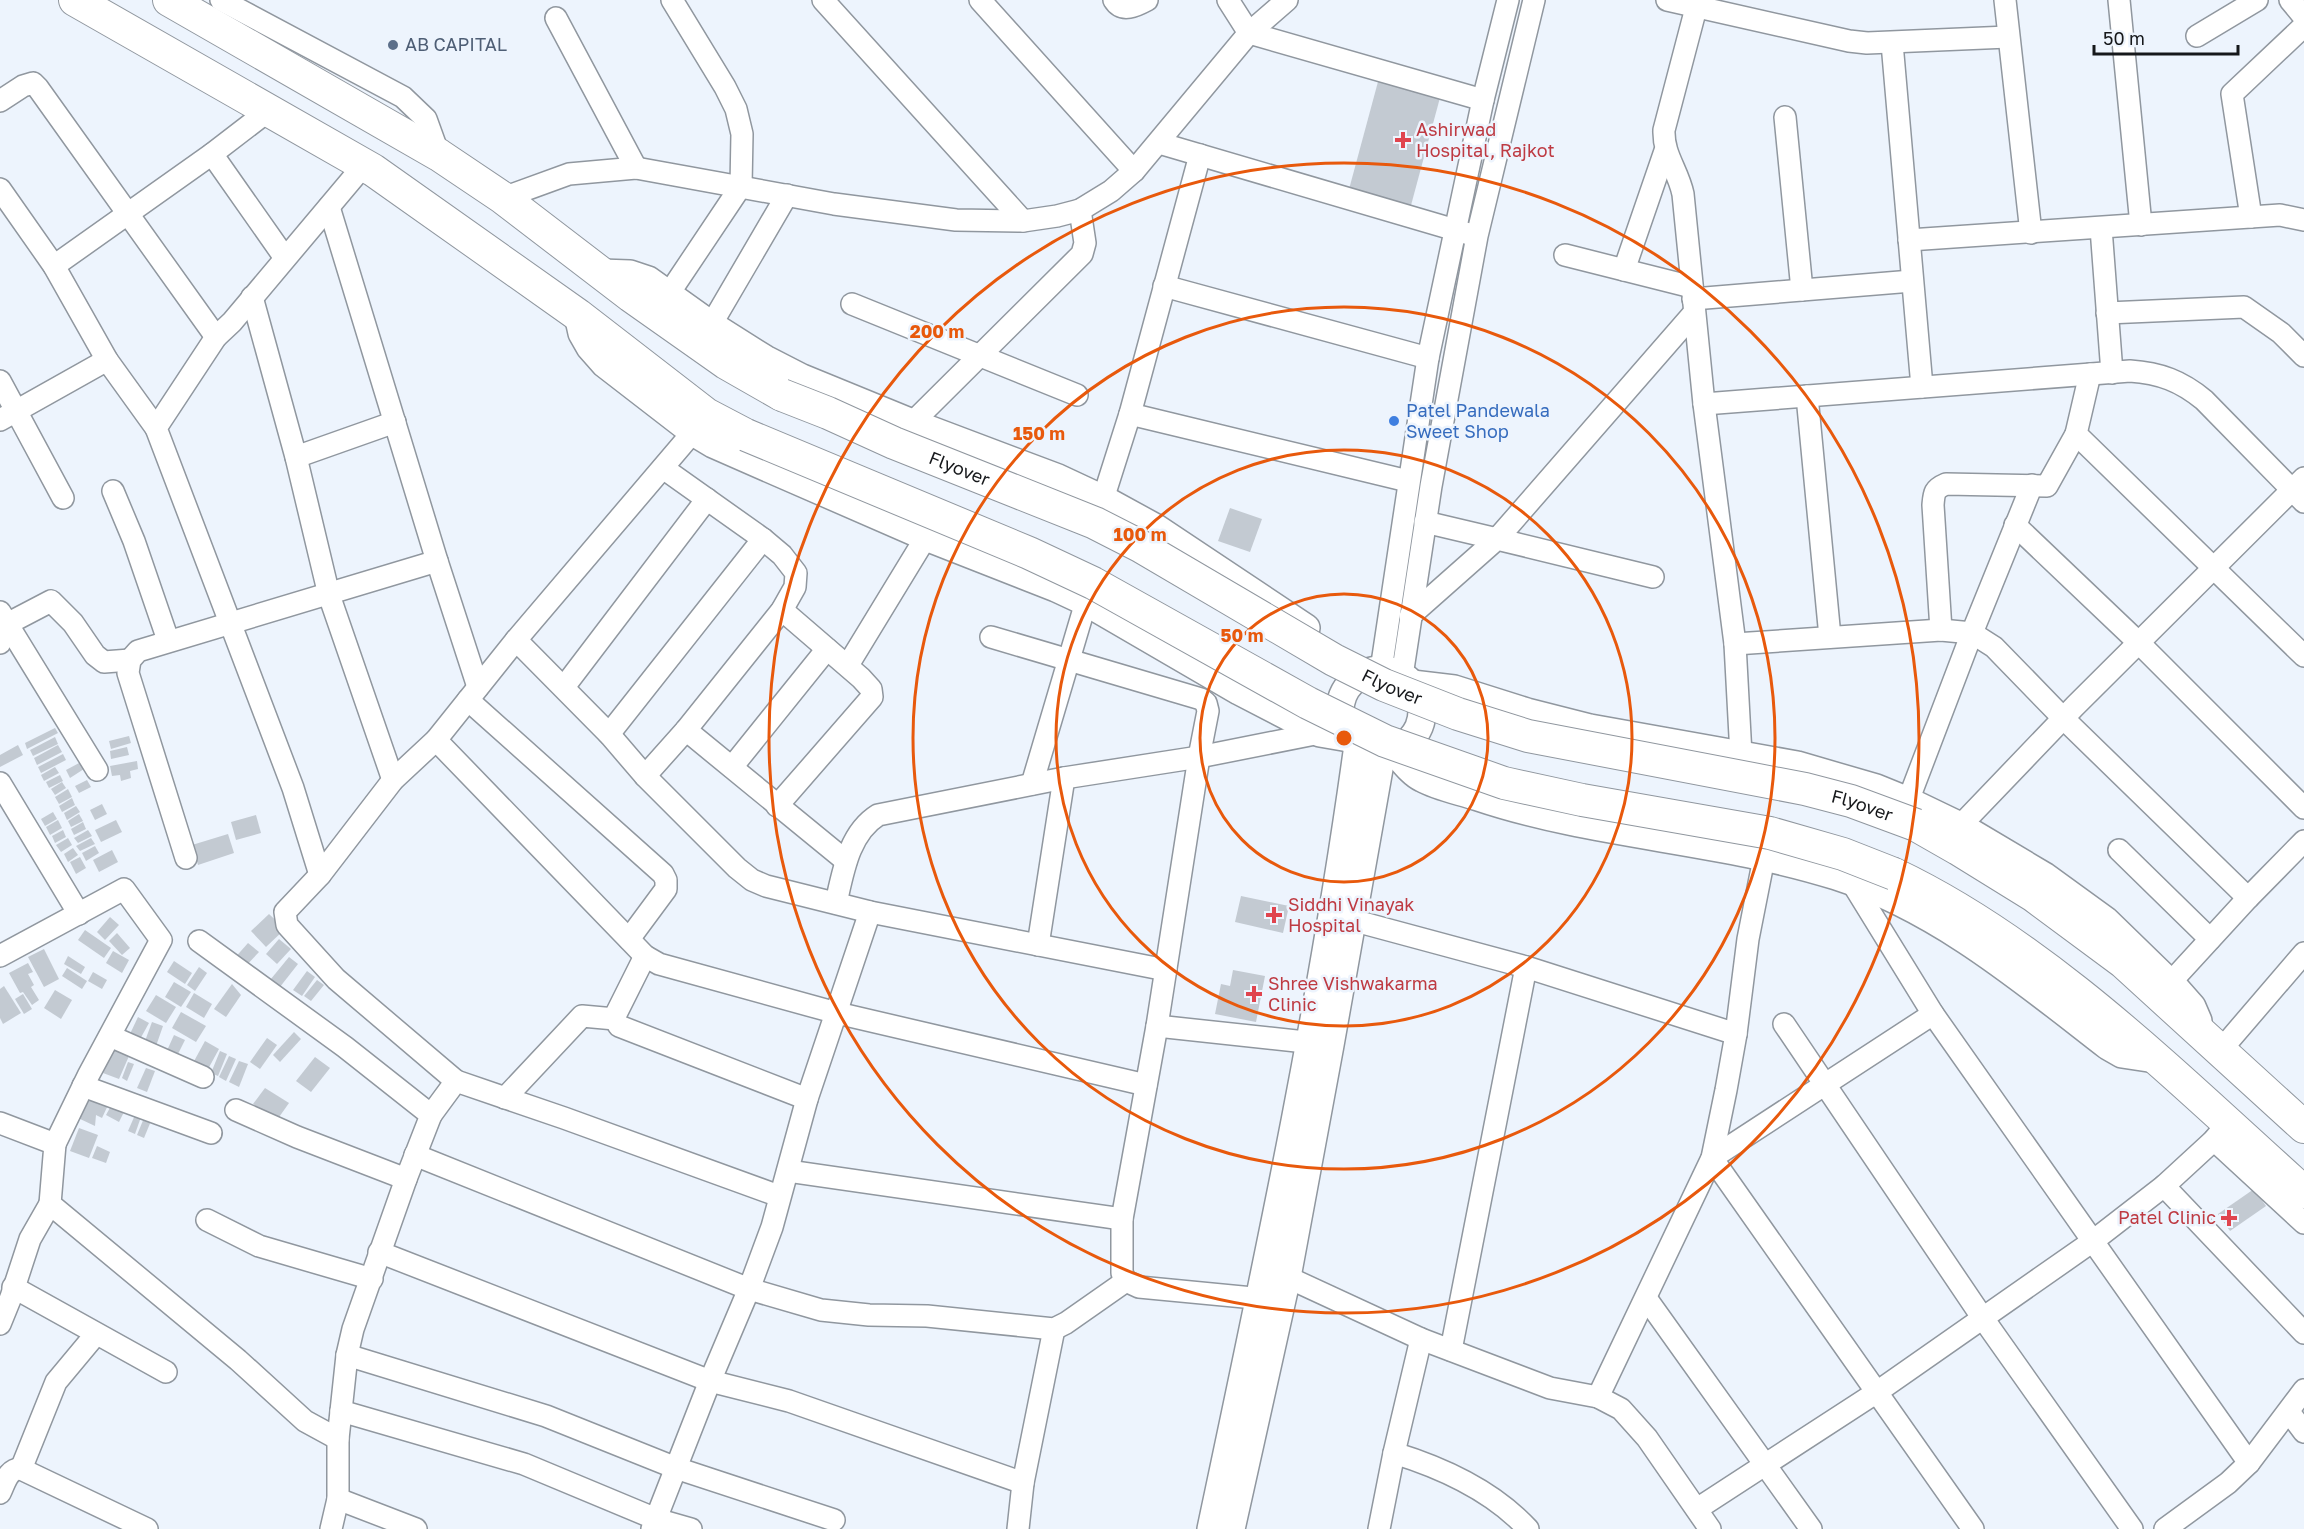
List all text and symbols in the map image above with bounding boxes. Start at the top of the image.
scale bar [2094,18,2238,56]
text: 50 m [2103,27,2145,49]
place label: AB CAPITAL [405,33,507,55]
marker: AB CAPITAL [386,38,400,52]
place label: Ashirwad Hospital, Rajkot [1416,118,1555,161]
marker: Ashirwad Hospital, Rajkot [1394,131,1412,149]
text: 200 m [910,320,964,342]
place label: Patel Pandewala Sweet Shop [1406,399,1550,442]
marker: Patel Pandewala Sweet Shop [1387,414,1401,428]
text: 150 m [1013,422,1065,444]
street label: Flyover [926,446,993,490]
text: 100 m [1114,523,1166,545]
text: 50 m [1221,624,1263,646]
street label: Flyover [1359,664,1426,709]
centre of rings [1334,728,1354,748]
street label: Flyover [1829,784,1896,826]
place label: Siddhi Vinayak Hospital [1288,893,1415,936]
marker: Siddhi Vinayak Hospital [1265,906,1283,924]
place label: Shree Vishwakarma Clinic [1268,972,1438,1015]
marker: Shree Vishwakarma Clinic [1245,985,1263,1003]
place label: Patel Clinic [2118,1206,2216,1228]
marker: Patel Clinic [2220,1209,2238,1227]

